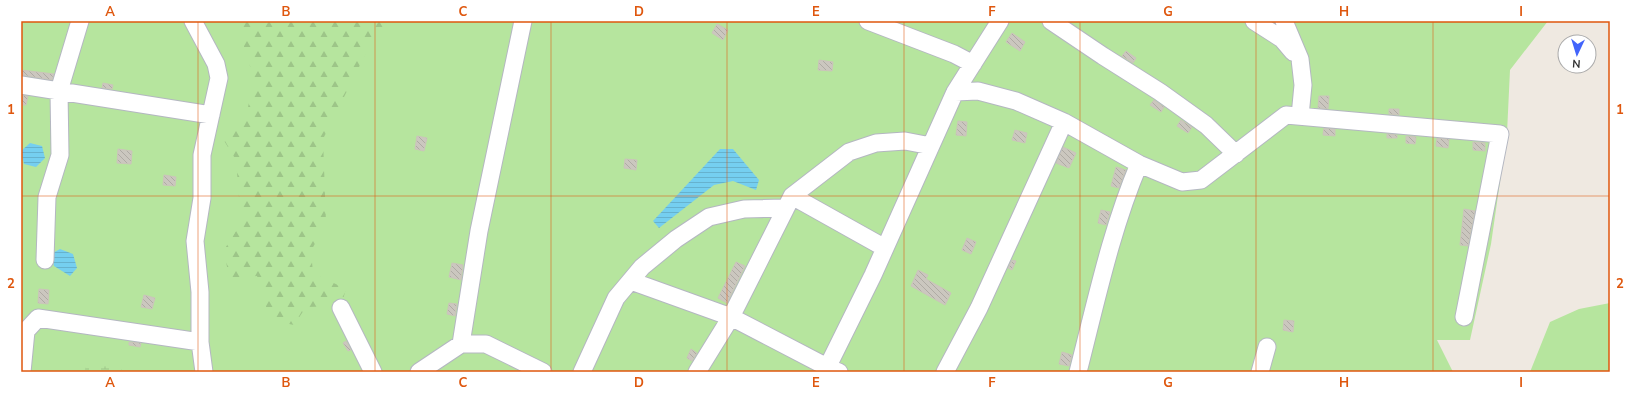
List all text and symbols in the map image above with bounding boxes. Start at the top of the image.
text: A [105,3,115,21]
text: B [282,3,291,21]
text: C [459,3,468,21]
text: D [634,3,644,21]
text: E [812,3,820,21]
text: F [988,3,996,21]
text: G [1163,3,1173,21]
text: H [1339,3,1349,21]
text: I [1519,3,1523,21]
north arrow [1557,34,1597,74]
text: N [1572,56,1581,71]
text: 1 [7,101,15,119]
text: 1 [1616,101,1624,119]
text: 2 [7,275,15,293]
text: 2 [1616,275,1624,293]
text: A [105,374,115,392]
text: B [282,374,291,392]
text: C [459,374,468,392]
text: D [634,374,644,392]
text: E [812,374,820,392]
text: F [988,374,996,392]
text: G [1163,374,1173,392]
text: H [1339,374,1349,392]
text: I [1519,374,1523,392]

